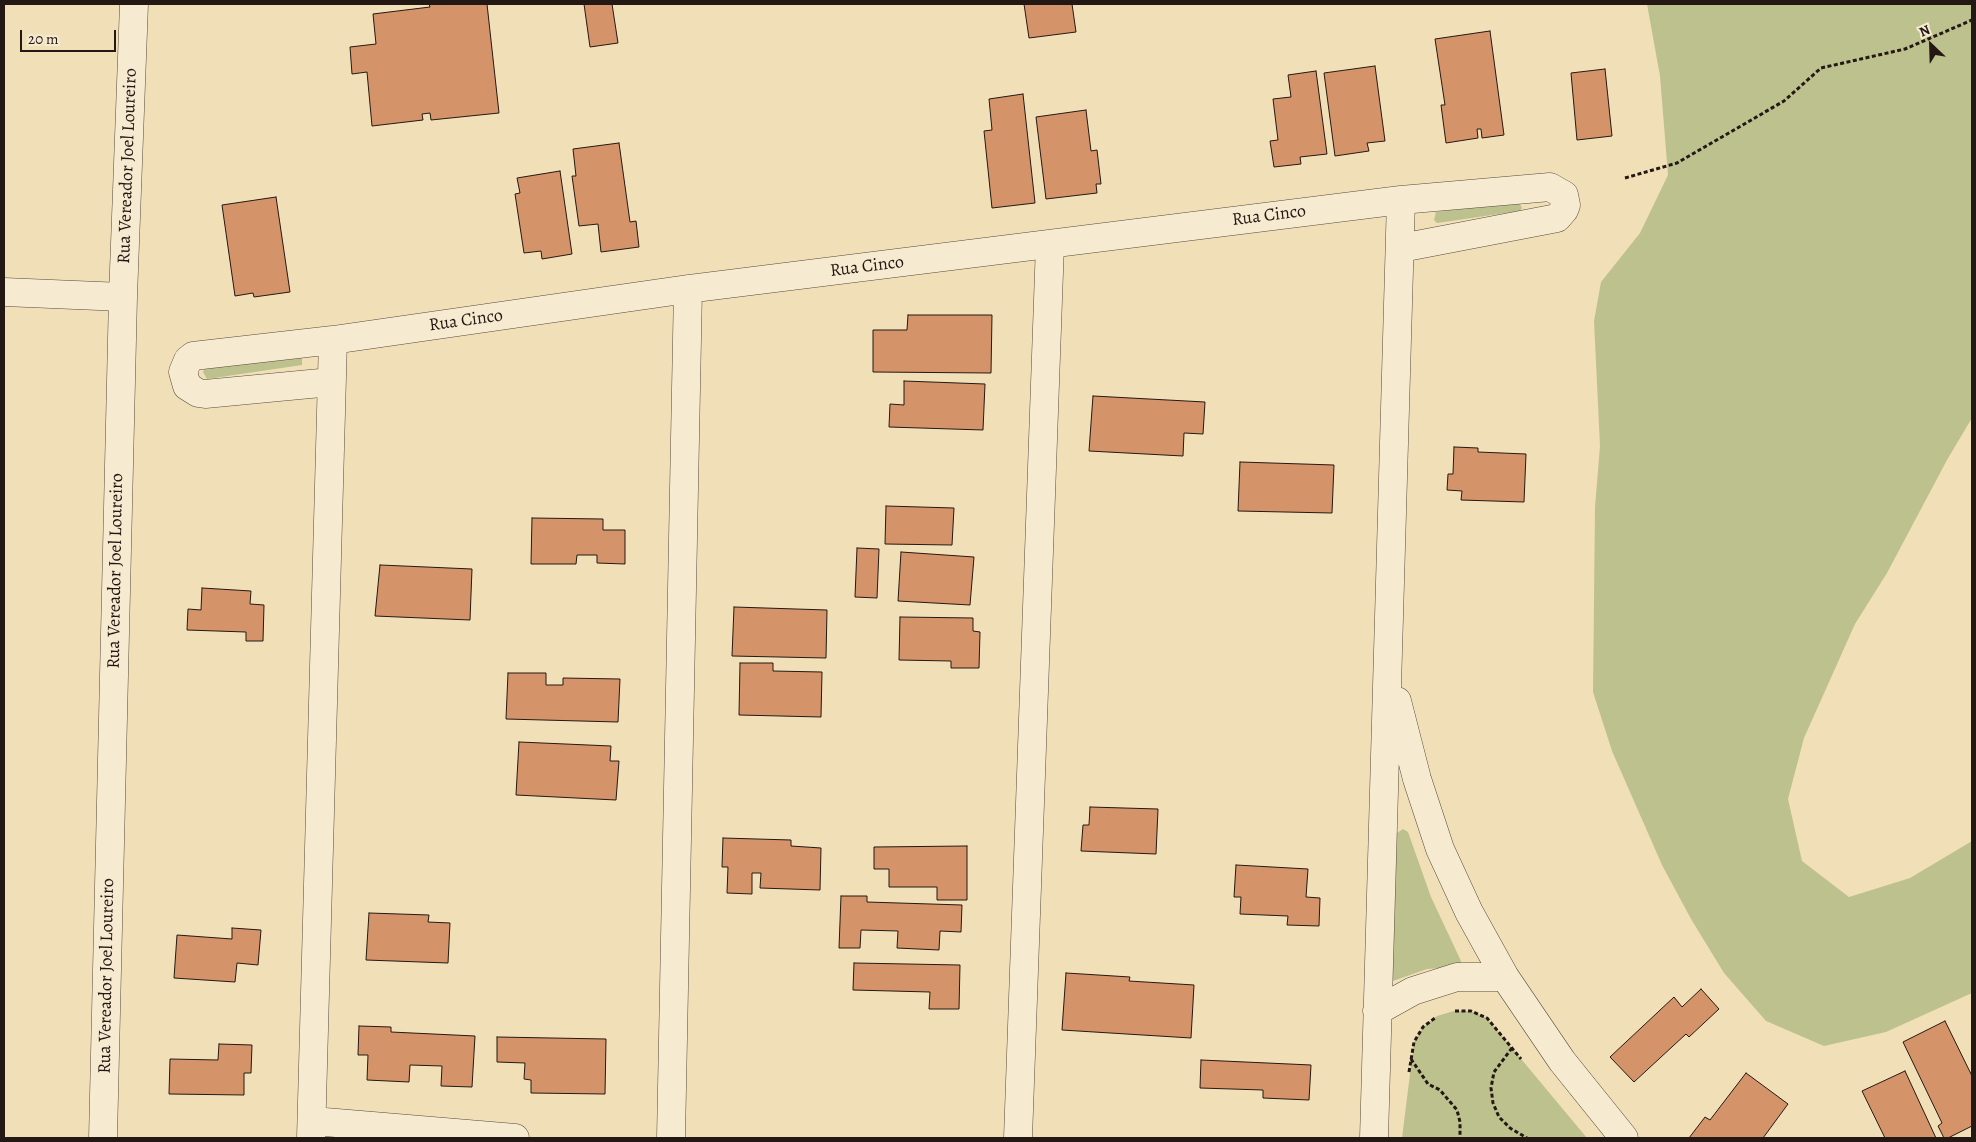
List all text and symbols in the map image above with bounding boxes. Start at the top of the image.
scale bar [22,20,119,52]
north arrow [1906,20,1956,70]
text: N [1916,20,1933,42]
text: 20 m [28,29,59,49]
street label: Rua Vereador Joel Loureiro [114,68,142,264]
street label: Rua Cinco [1231,201,1307,231]
street label: Rua Cinco [829,252,905,282]
street label: Rua Cinco [428,305,504,337]
street label: Rua Vereador Joel Loureiro [103,473,129,669]
street label: Rua Vereador Joel Loureiro [94,878,120,1074]

